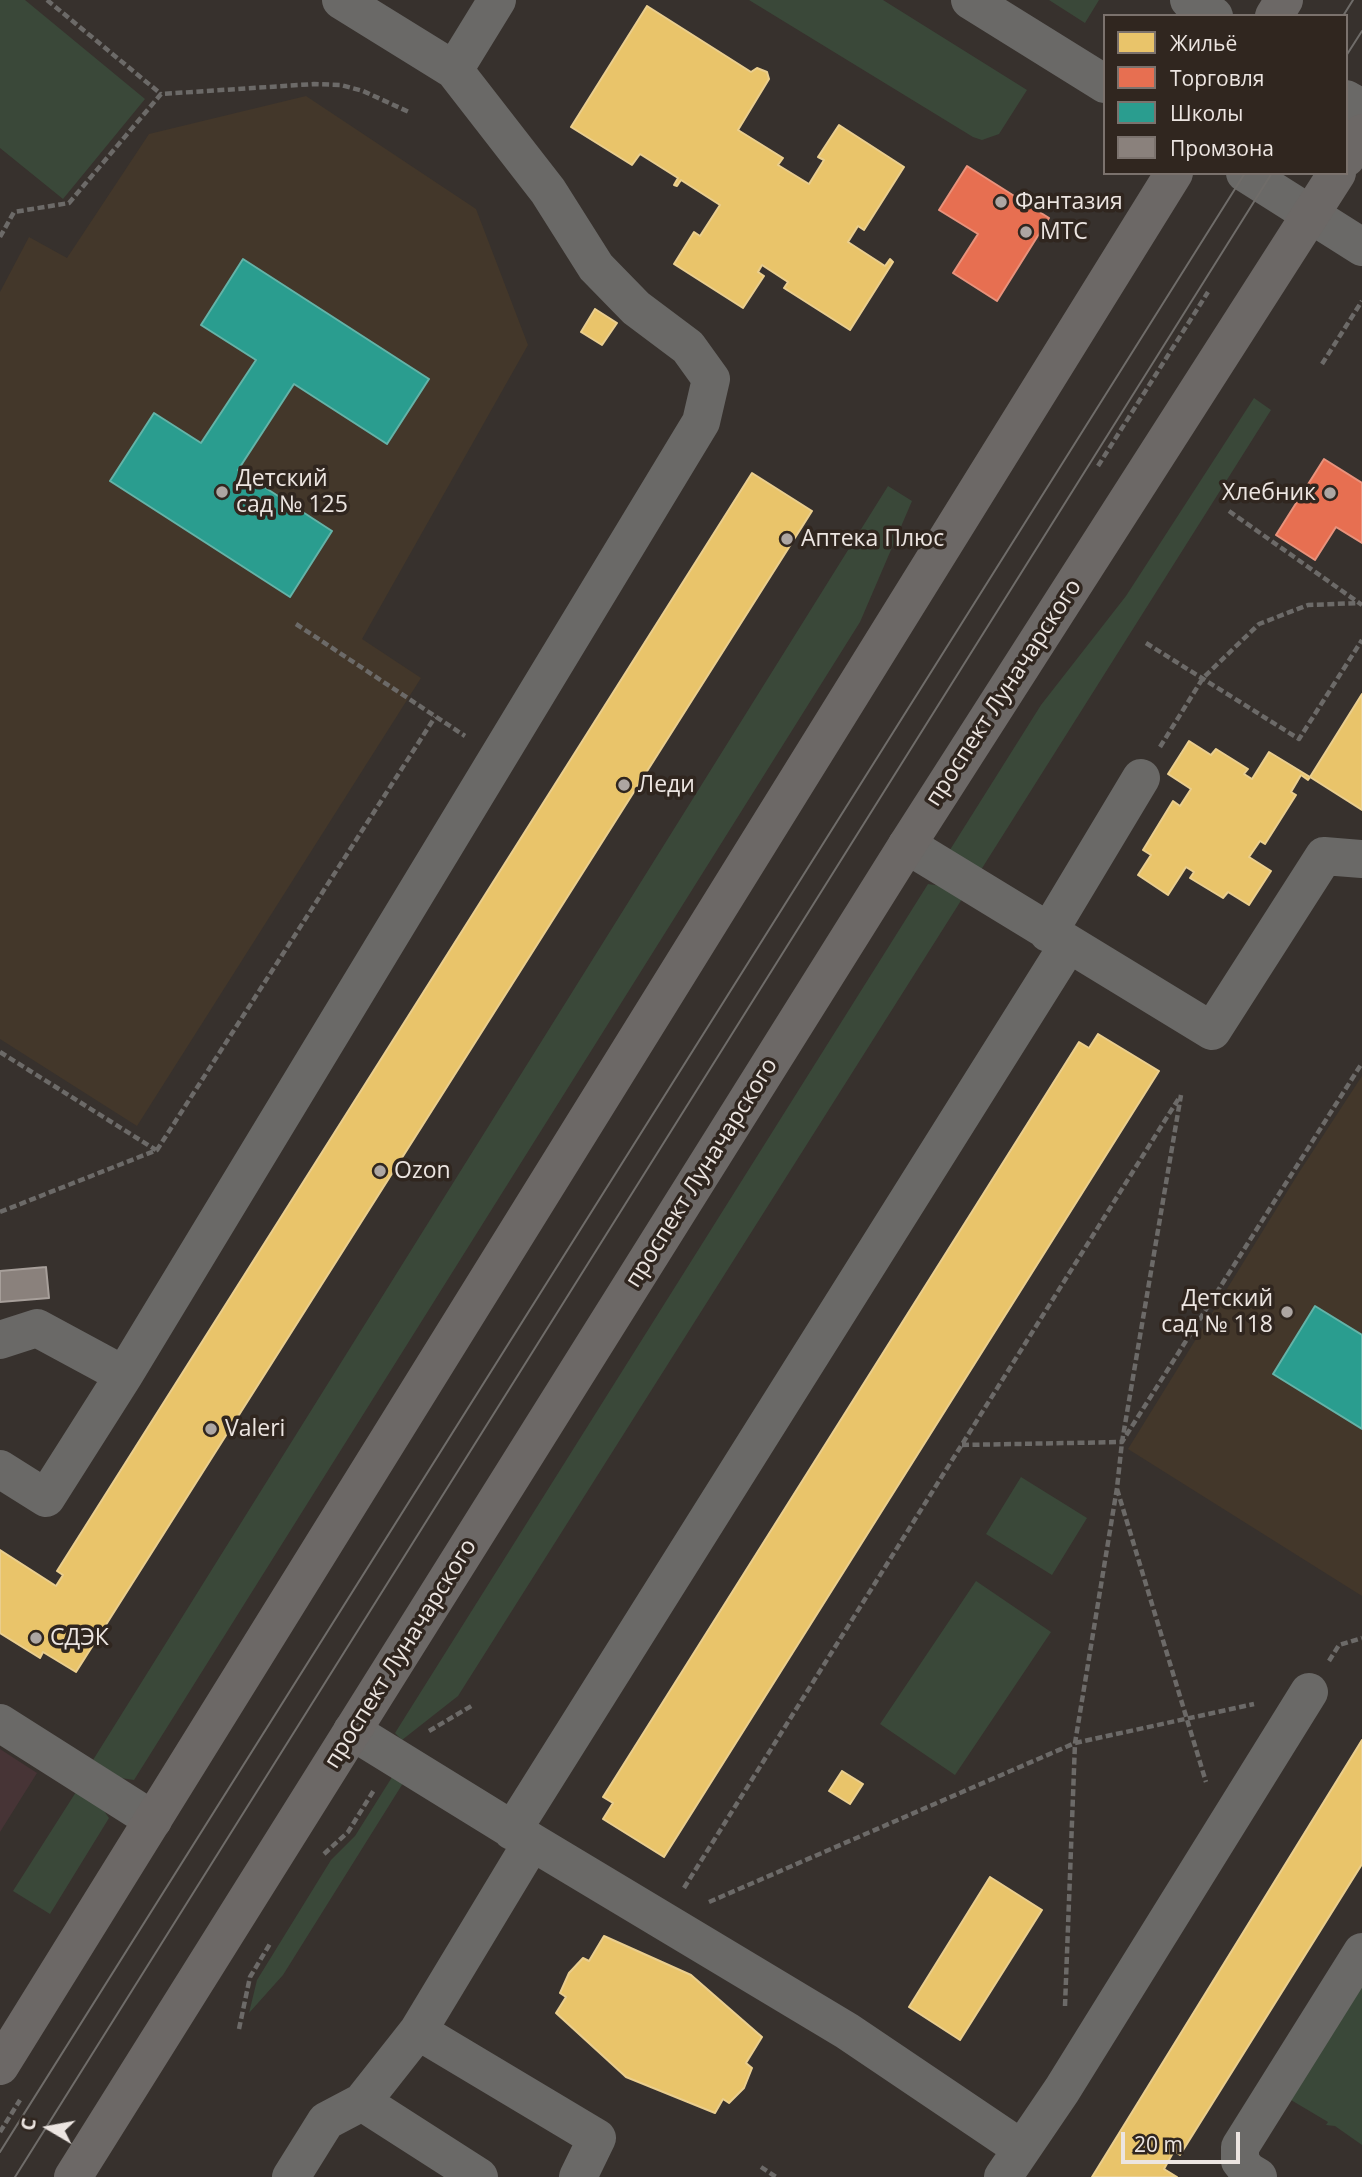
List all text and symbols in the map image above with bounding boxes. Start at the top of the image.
legend [1103,14,1348,175]
text: Жильё [1170,29,1237,57]
text: Торговля [1170,64,1264,92]
text: Школы [1170,99,1243,127]
text: Промзона [1170,134,1274,162]
place label: Фантазия [1015,188,1123,216]
marker: Фантазия [993,194,1009,210]
place label: МТС [1040,218,1088,246]
marker: МТС [1018,224,1034,240]
place label: Детский сад № 125 [236,465,348,519]
place label: Хлебник [1222,479,1316,507]
marker: Детский сад № 125 [214,484,230,500]
marker: Хлебник [1322,485,1338,501]
place label: Аптека Плюс [801,525,944,553]
marker: Аптека Плюс [779,531,795,547]
street label: проспект Луначарского [920,574,1088,812]
place label: Леди [638,771,695,799]
marker: Леди [616,777,632,793]
street label: проспект Луначарского [620,1053,784,1293]
place label: Ozon [394,1157,451,1185]
marker: Ozon [372,1163,388,1179]
place label: Детский сад № 118 [1161,1285,1273,1339]
marker: Детский сад № 118 [1279,1304,1295,1320]
place label: Valeri [225,1415,285,1443]
marker: Valeri [203,1421,219,1437]
street label: проспект Луначарского [319,1534,483,1774]
place label: СДЭК [50,1624,109,1652]
marker: СДЭК [28,1630,44,1646]
north arrow [14,2093,84,2163]
text: С [14,2116,42,2133]
scale bar [1124,2118,1243,2162]
text: 20 m [1134,2130,1183,2158]

